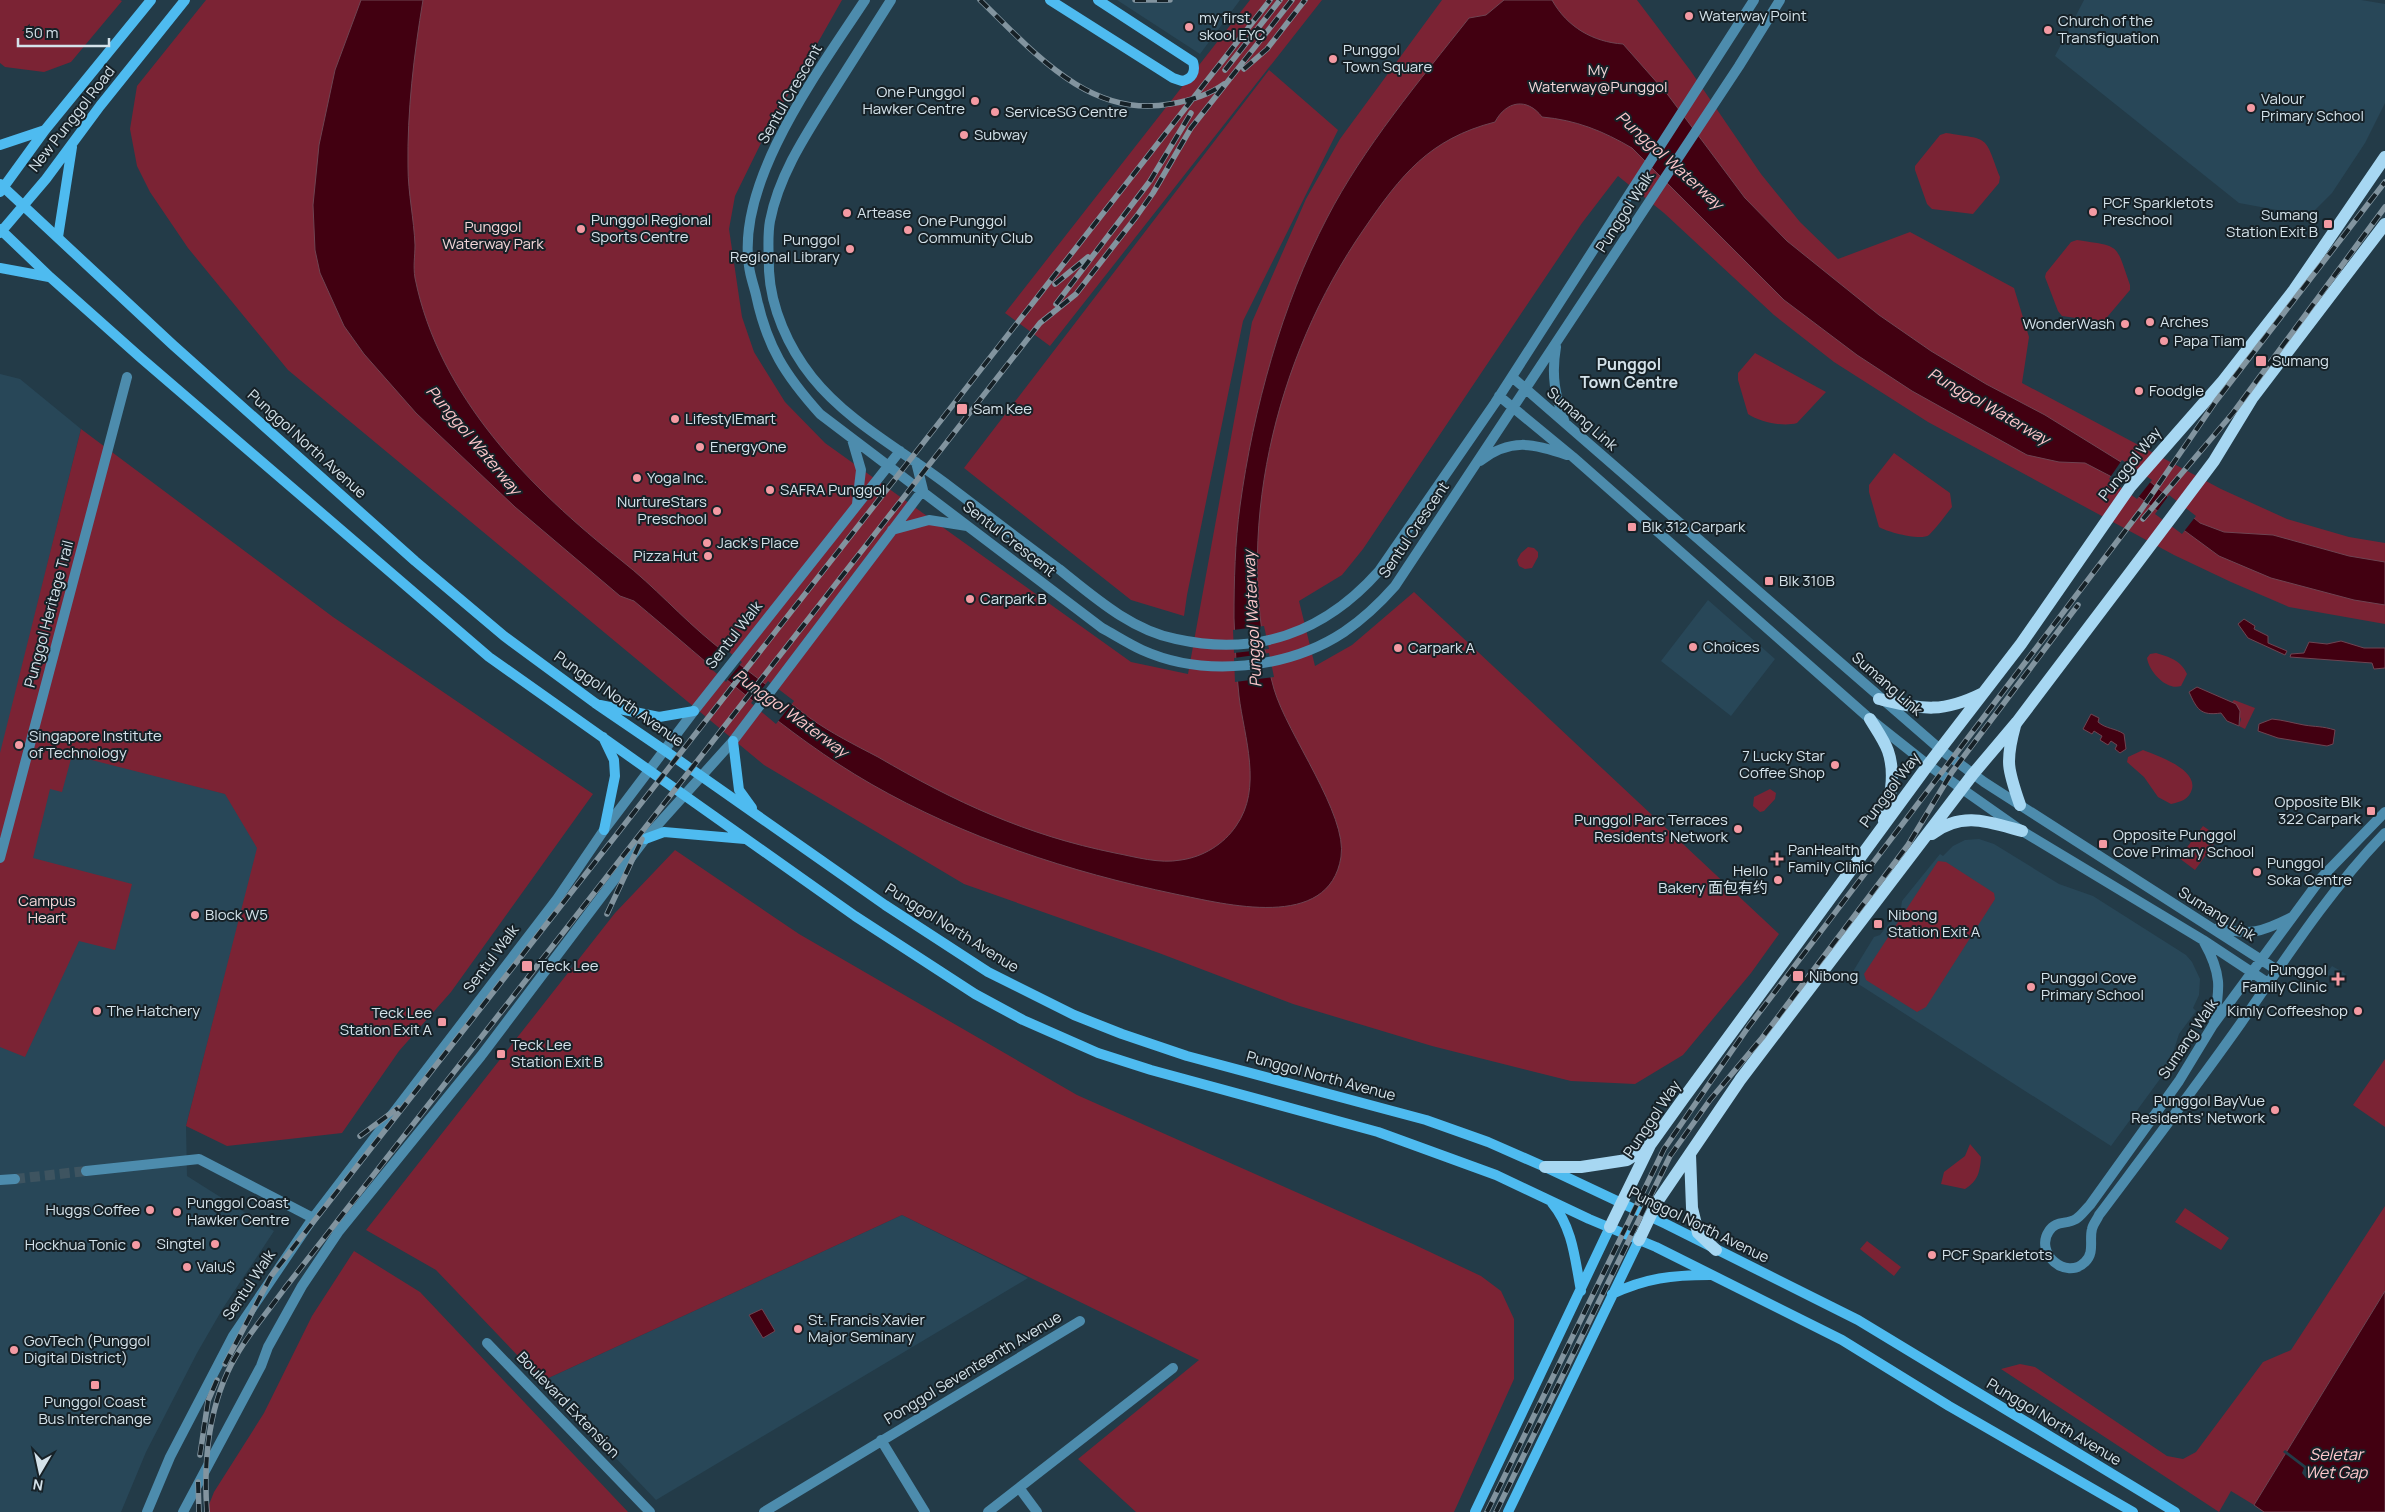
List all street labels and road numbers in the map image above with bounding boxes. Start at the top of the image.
street label: Sentul Crescent [752,40,827,148]
street label: New Punggol Road [24,61,120,176]
street label: Punggol Walk [1591,167,1659,256]
street label: Sumang Link [1542,382,1623,456]
street label: Punggol North Avenue [243,384,372,503]
street label: Punggol Way [2093,422,2166,505]
street label: Sentul Crescent [1373,477,1454,582]
street label: Sentul Crescent [959,496,1060,581]
street label: Punggol Heritage Trail [19,538,78,690]
street label: Sentul Walk [700,596,767,673]
street label: Punggol North Avenue [550,646,689,751]
street label: Sumang Link [1847,647,1928,721]
street label: Punggol Way [1854,748,1925,832]
street label: Punggol North Avenue [881,878,1023,977]
street label: Sumang Link [2175,881,2260,946]
street label: Sentul Walk [458,920,524,997]
street label: Sumang Walk [2153,994,2223,1083]
street label: Punggol North Avenue [1244,1045,1398,1106]
street label: Punggol Way [1618,1076,1685,1162]
street label: Punggol North Avenue [1625,1181,1773,1268]
street label: Sentul Walk [217,1245,280,1324]
street label: Ponggol Seventeenth Avenue [880,1306,1066,1429]
street label: Boulevard Extension [512,1347,625,1462]
street label: Punggol North Avenue [1983,1373,2126,1470]

